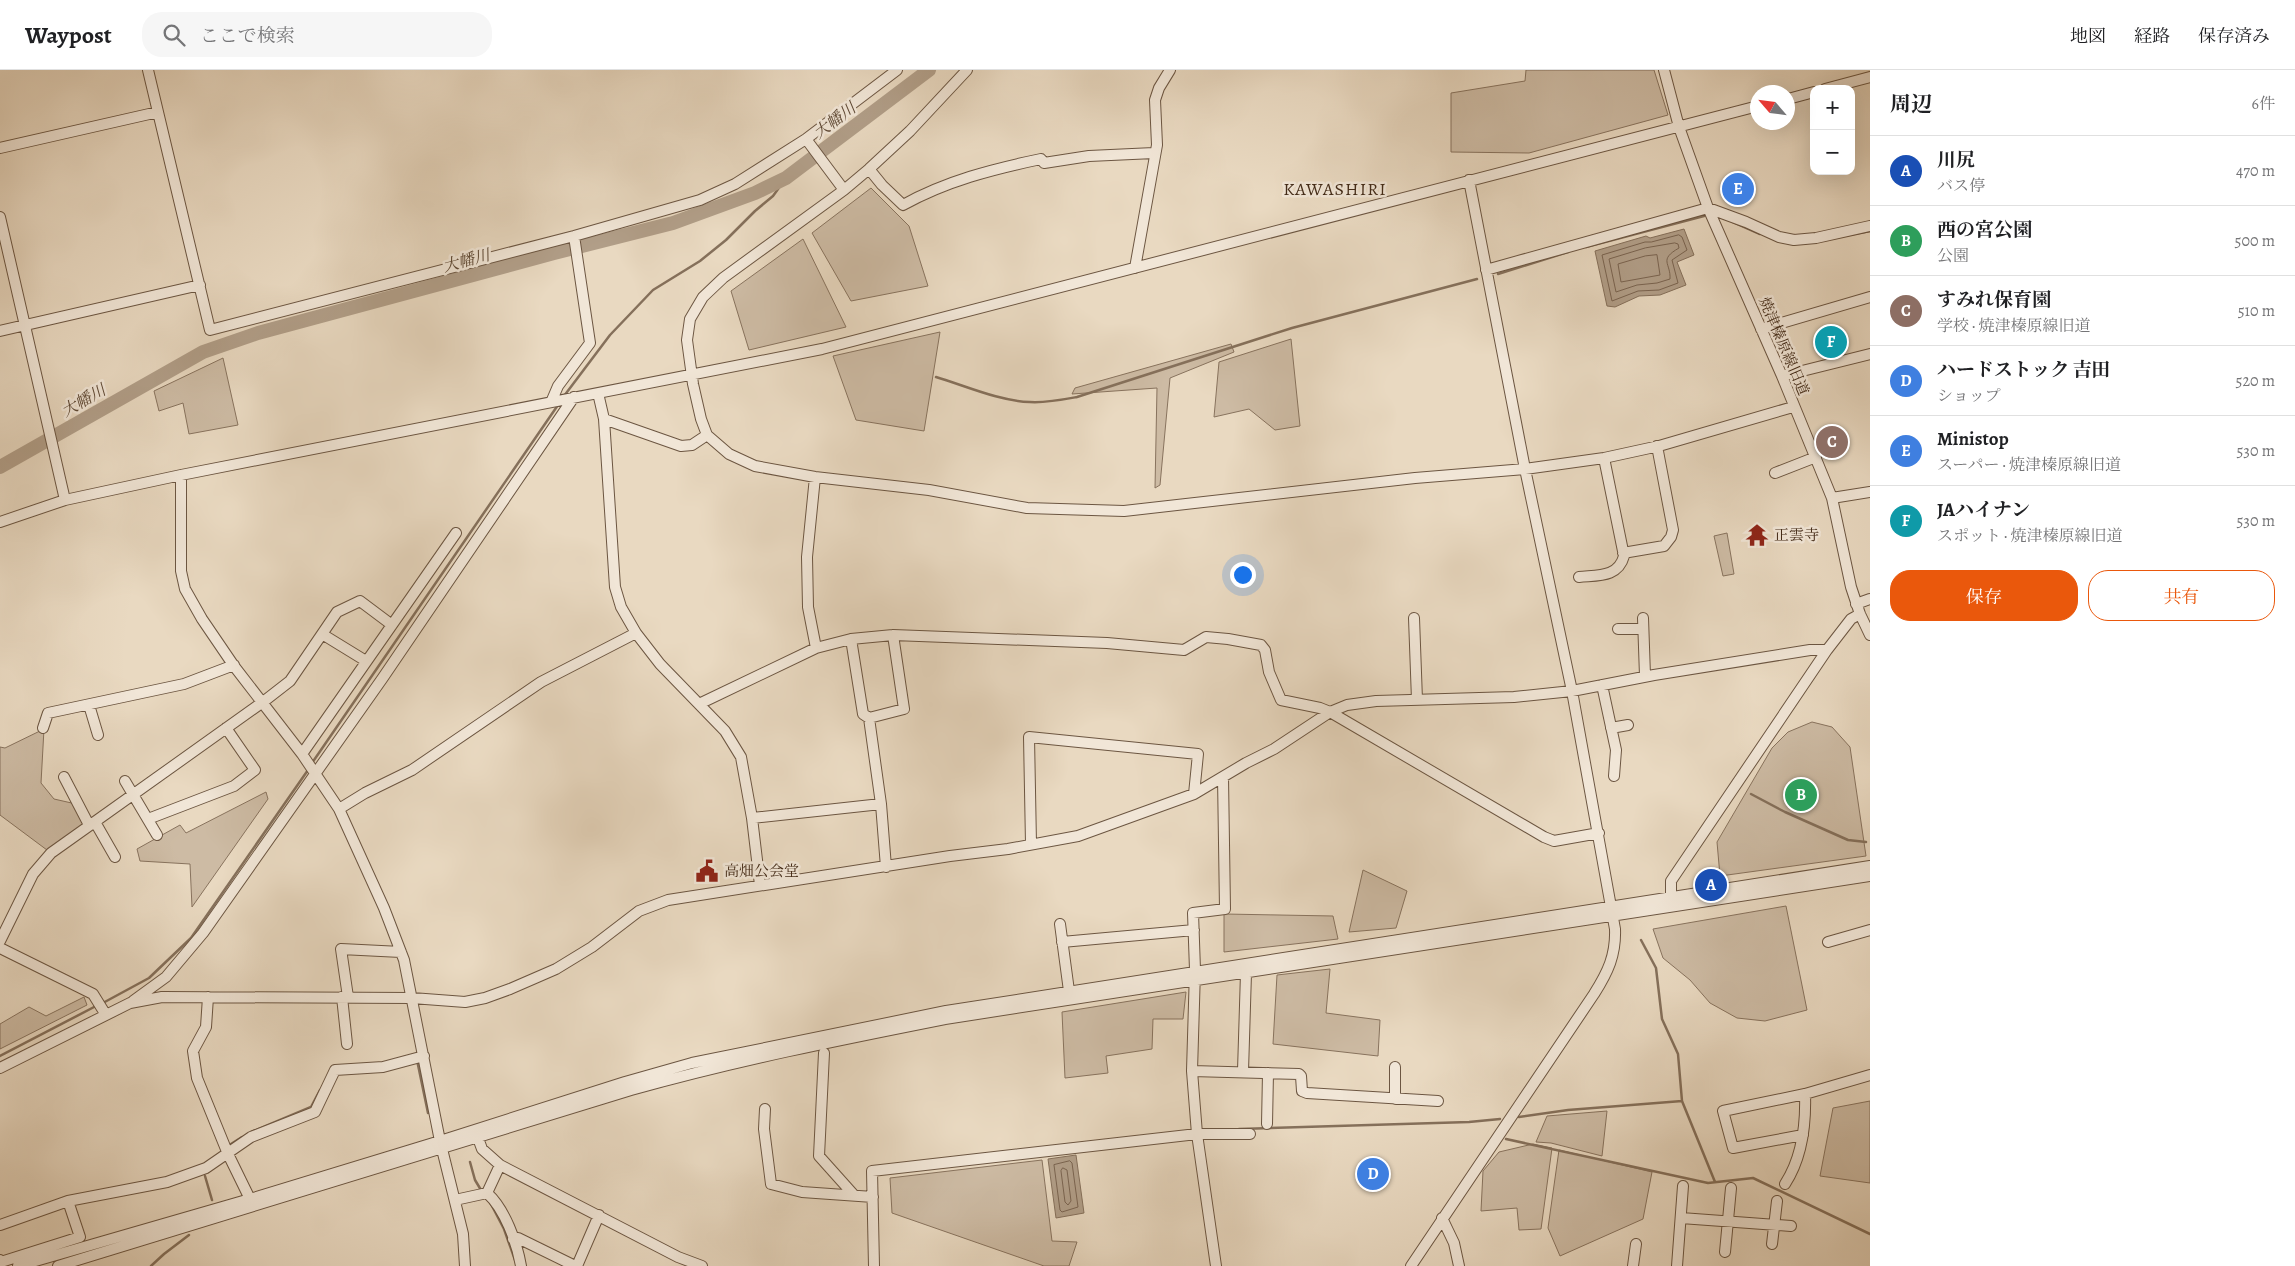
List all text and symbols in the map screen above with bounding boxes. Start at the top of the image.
search box [142,12,492,57]
text: Waypost [25,19,112,51]
icon: search [160,21,188,49]
text: ここで検索 [200,23,295,49]
text: 地図 [2070,24,2106,48]
text: 経路 [2134,24,2170,48]
text: 保存済み [2198,24,2270,48]
north arrow [1750,85,1795,130]
map controls [1810,85,1855,175]
button: + [1810,85,1855,130]
text: 周辺 [1890,90,1932,118]
text: 6件 [2252,93,2275,115]
water label: 大幡川 [809,96,862,144]
button: − [1810,130,1855,175]
text: 川尻 [1937,147,1975,173]
text: A [1901,160,1911,182]
text: 470 m [2236,160,2275,182]
pin: E [1722,170,1754,208]
text: バス停 [1937,175,1985,197]
district label: KAWASHIRI [1283,177,1387,201]
text: 西の宮公園 [1937,217,2032,243]
text: B [1901,230,1911,252]
text: 500 m [2235,230,2275,252]
water label: 大幡川 [440,244,494,278]
text: 公園 [1937,245,1969,267]
text: すみれ保育園 [1937,287,2051,313]
street label: 焼津榛原線旧道 [1754,294,1814,398]
text: C [1901,300,1911,322]
text: 510 m [2238,300,2275,322]
text: 学校 · 焼津榛原線旧道 [1937,315,2091,337]
pin: F [1815,323,1847,361]
text: ハードストック 吉田 [1937,357,2111,383]
text: D [1900,370,1912,392]
text: 520 m [2236,370,2275,392]
water label: 大幡川 [57,378,112,422]
text: ショップ [1937,385,2001,407]
pin: C [1816,423,1848,461]
text: Ministop [1937,426,2009,452]
text: E [1901,440,1911,462]
text: 530 m [2236,440,2275,462]
text: スーパー · 焼津榛原線旧道 [1937,454,2121,476]
text: JAハイナン [1937,497,2030,523]
text: F [1902,510,1910,532]
text: 530 m [2236,510,2275,532]
temple icon: 正雲寺 [1744,522,1770,548]
place label: 正雲寺 [1774,525,1819,545]
text: スポット · 焼津榛原線旧道 [1937,525,2123,547]
your location [1230,562,1256,588]
button: 保存 [1890,570,2078,621]
button: 共有 [2088,570,2275,621]
pin: B [1785,776,1817,814]
public building icon: 高畑公会堂 [694,858,720,884]
place label: 高畑公会堂 [724,861,799,881]
pin: A [1695,866,1727,904]
pin: D [1357,1155,1389,1193]

